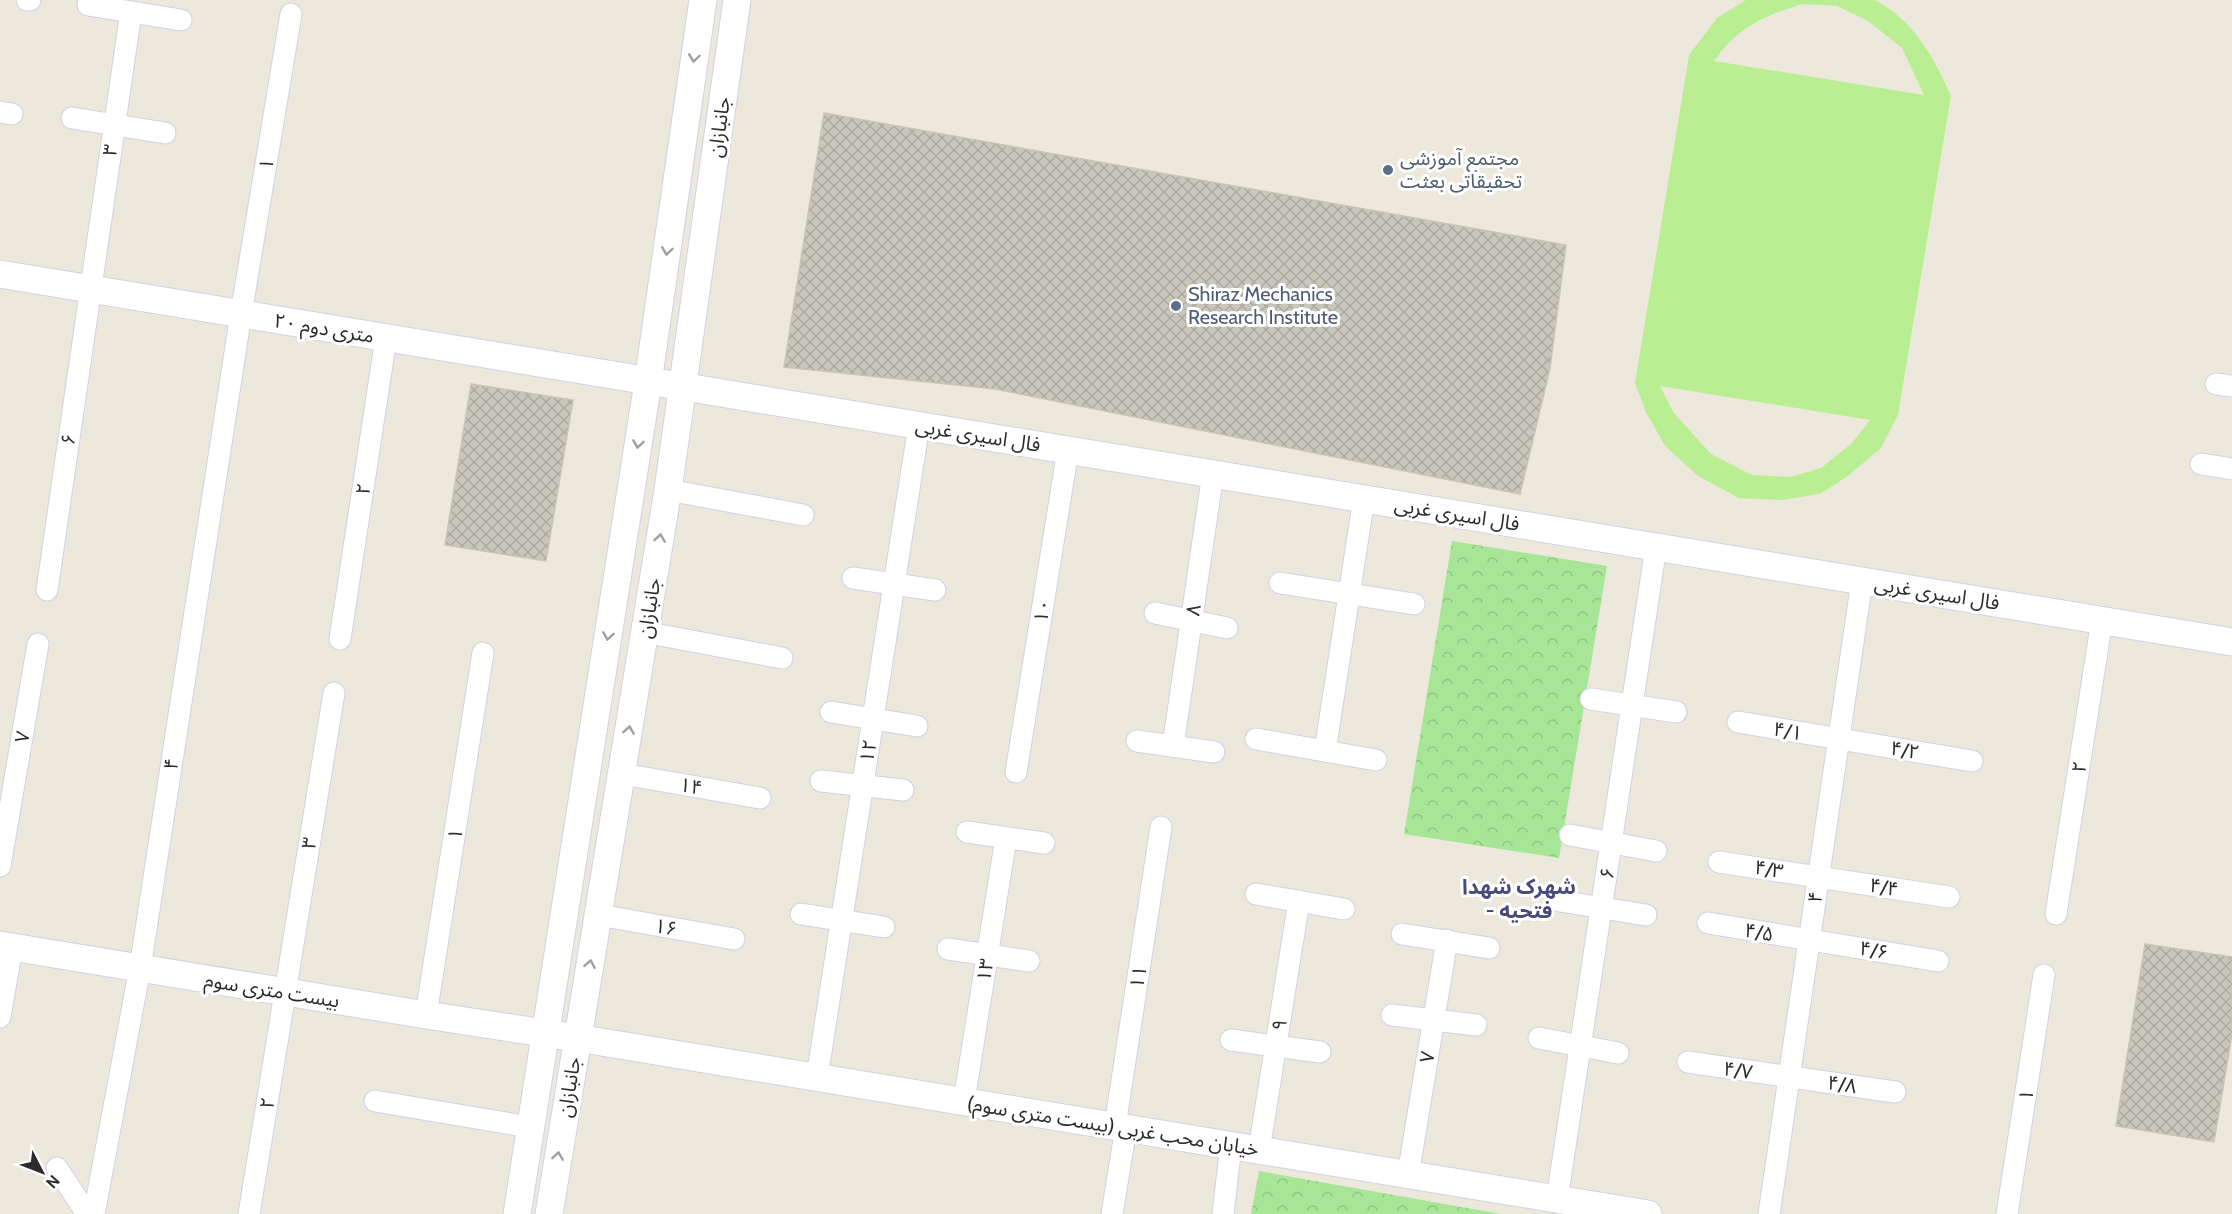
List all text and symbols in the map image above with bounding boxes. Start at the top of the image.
one-way arrow [689,53,701,63]
street label: جانبازان [703,95,735,159]
street label: ۳ [97,142,123,158]
place label: مجتمع آموزشی تحقیقاتی بعثت [1400,146,1522,193]
street label: ۱ [253,156,279,172]
marker: مجتمع آموزشی تحقیقاتی بعثت [1381,163,1395,177]
one-way arrow [661,246,673,256]
place label: Shiraz Mechanics Research Institute [1188,282,1338,329]
marker: Shiraz Mechanics Research Institute [1169,299,1183,313]
street label: ۲۰ متری دوم [272,308,376,351]
street label: فال اسیری غربی [914,413,1042,457]
street label: ۶ [55,432,81,446]
one-way arrow [633,439,645,448]
street label: ۲ [350,481,376,497]
street label: فال اسیری غربی [1393,492,1521,536]
one-way arrow [653,533,666,543]
street label: فال اسیری غربی [1873,571,2001,615]
street label: جانبازان [632,576,666,640]
street label: ۱۰ [1028,598,1056,624]
street label: ۸ [1180,602,1206,617]
one-way arrow [602,632,614,641]
street label: ۴/۱ [1771,717,1805,745]
one-way arrow [623,726,635,735]
street label: ۷ [9,729,35,745]
street label: ۴/۲ [1889,736,1921,764]
street label: ۱۲ [854,738,882,764]
street label: ۴ [158,756,184,772]
street label: ۲ [2066,759,2092,775]
street label: ۱۴ [678,772,704,800]
street label: ۱ [442,826,468,842]
street label: ۳ [296,835,322,851]
street label: ۴/۳ [1753,855,1785,883]
street label: ۶ [1594,865,1620,881]
street label: ۴/۴ [1868,873,1900,901]
district label: شهرک شهدا - فتحیه [1462,874,1576,923]
street label: ۴ [1802,890,1828,904]
street label: ۱۶ [653,913,679,941]
street label: ۴/۵ [1743,918,1775,946]
street label: ۴/۶ [1858,936,1890,964]
street label: ۱۳ [971,957,999,983]
one-way arrow [583,959,596,969]
street label: ۱۱ [1124,964,1152,990]
street label: بیست متری سوم [202,967,341,1015]
street label: ۹ [1266,1017,1292,1033]
street label: ۷ [1414,1049,1440,1065]
street label: جانبازان [552,1055,586,1119]
street label: ۴/۷ [1722,1056,1755,1084]
street label: ۴/۸ [1826,1070,1859,1098]
street label: ۱ [2013,1087,2039,1103]
street label: خیابان محب غربی (بیست متری سوم) [965,1091,1261,1164]
street label: ۲ [254,1095,280,1111]
north arrow [12,1142,72,1202]
one-way arrow [552,1152,564,1161]
text: N [42,1171,64,1192]

